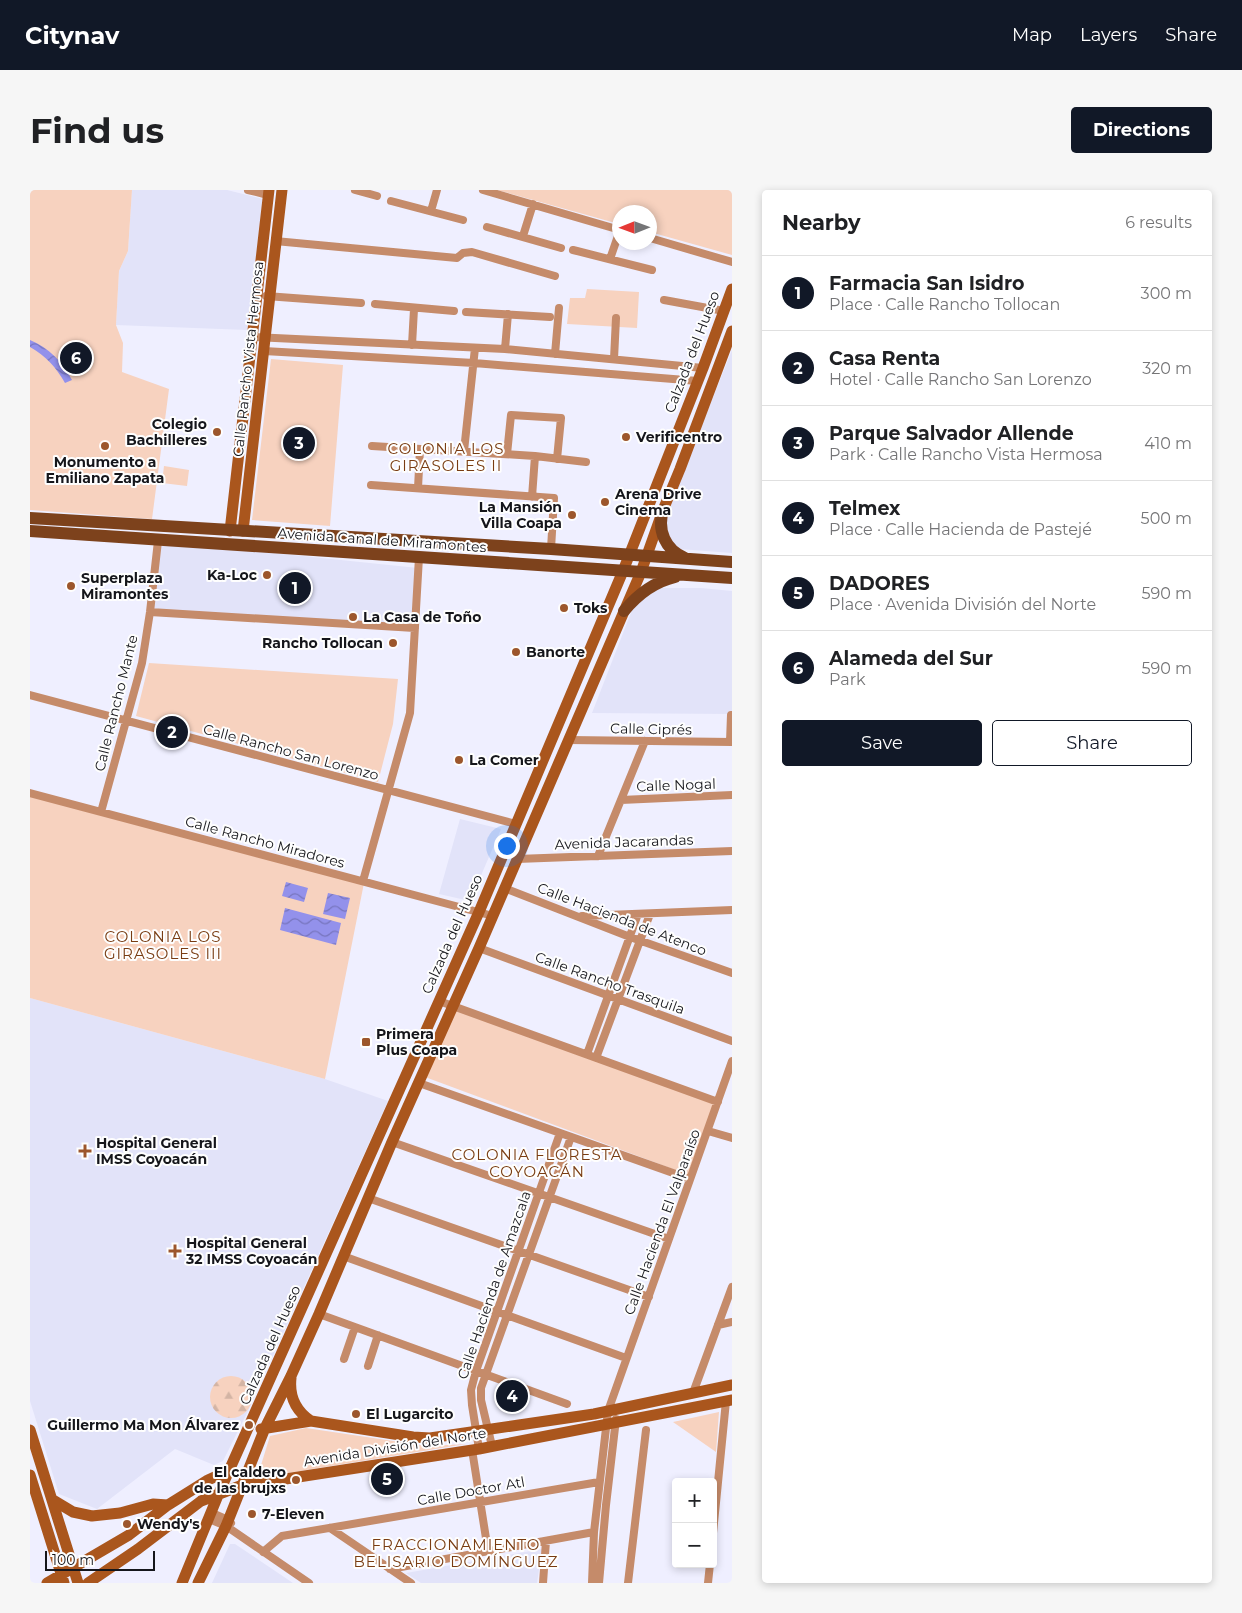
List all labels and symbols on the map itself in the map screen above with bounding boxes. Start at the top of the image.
north arrow [612,205,657,250]
street label: Calle Rancho Vista Hermosa [229,260,267,458]
street label: Calzada del Hueso [660,288,724,415]
pin: 6 [60,339,92,377]
place label: Colegio Bachilleres [126,415,208,449]
pin: 3 [283,424,315,462]
marker: Colegio Bachilleres [211,426,223,438]
place label: Verificentro [635,428,722,446]
marker: Verificentro [620,431,632,443]
district label: COLONIA LOS GIRASOLES II [388,439,504,475]
marker: Monumento a Emiliano Zapata [99,440,111,452]
place label: Monumento a Emiliano Zapata [46,453,164,487]
place label: Arena Drive Cinema [614,485,702,519]
marker: Arena Drive Cinema [599,496,611,508]
place label: La Mansión Villa Coapa [479,498,562,532]
marker: La Mansión Villa Coapa [566,509,578,521]
street label: Avenida Canal de Miramontes [277,524,487,556]
place label: Ka-Loc [207,566,258,584]
place label: Superplaza Miramontes [81,569,169,603]
marker: Ka-Loc [261,569,273,581]
pin: 1 [279,569,311,607]
marker: Superplaza Miramontes [65,580,77,592]
place label: Toks [574,599,608,617]
marker: Toks [558,602,570,614]
place label: La Casa de Toño [363,608,481,626]
marker: La Casa de Toño [347,611,359,623]
street label: Calle Rancho Mante [90,633,142,773]
place label: Rancho Tollocan [262,634,383,652]
marker: Rancho Tollocan [387,637,399,649]
place label: Banorte [526,643,585,661]
marker: Banorte [510,646,522,658]
pin: 2 [156,713,188,751]
street label: Calle Ciprés [610,719,692,739]
street label: Calle Rancho San Lorenzo [201,720,381,784]
place label: La Comer [469,751,539,769]
marker: La Comer [453,754,465,766]
street label: Calle Nogal [636,775,716,795]
street label: Calle Rancho Miradores [183,812,347,872]
street label: Avenida Jacarandas [554,831,694,853]
your location [494,833,520,859]
street label: Calzada del Hueso [418,871,487,997]
street label: Calle Hacienda de Atenco [535,878,709,960]
district label: COLONIA LOS GIRASOLES III [104,927,222,963]
street label: Calle Rancho Trasquila [533,948,687,1018]
place label: Primera Plus Coapa [376,1025,457,1059]
marker: Primera Plus Coapa [360,1036,372,1048]
street label: Calle Hacienda El Valparaíso [620,1126,704,1317]
place label: Hospital General IMSS Coyoacán [96,1134,217,1168]
marker: Hospital General IMSS Coyoacán [78,1144,92,1158]
district label: COLONIA FLORESTA COYOACÁN [452,1145,622,1181]
street label: Calle Hacienda de Amazcala [453,1188,535,1382]
place label: Hospital General 32 IMSS Coyoacán [185,1234,318,1268]
marker: Hospital General 32 IMSS Coyoacán [168,1244,182,1258]
street label: Calzada del Hueso [236,1282,305,1408]
pin: 4 [496,1377,528,1415]
place label: El Lugarcito [366,1405,453,1423]
marker: El Lugarcito [350,1408,362,1420]
place label: Guillermo Ma Mon Álvarez [47,1416,239,1434]
marker: Guillermo Ma Mon Álvarez [243,1419,255,1431]
street label: Avenida División del Norte [302,1424,488,1470]
pin: 5 [371,1460,403,1498]
place label: El caldero de las brujxs [194,1463,287,1497]
street label: Calle Doctor Atl [416,1473,526,1509]
marker: El caldero de las brujxs [290,1474,302,1486]
place label: 7-Eleven [262,1505,324,1523]
marker: 7-Eleven [246,1508,258,1520]
place label: Wendy's [137,1515,200,1533]
marker: Wendy's [121,1518,133,1530]
district label: FRACCIONAMIENTO BELISARIO DOMÍNGUEZ [354,1535,558,1571]
scale bar [45,1548,155,1571]

